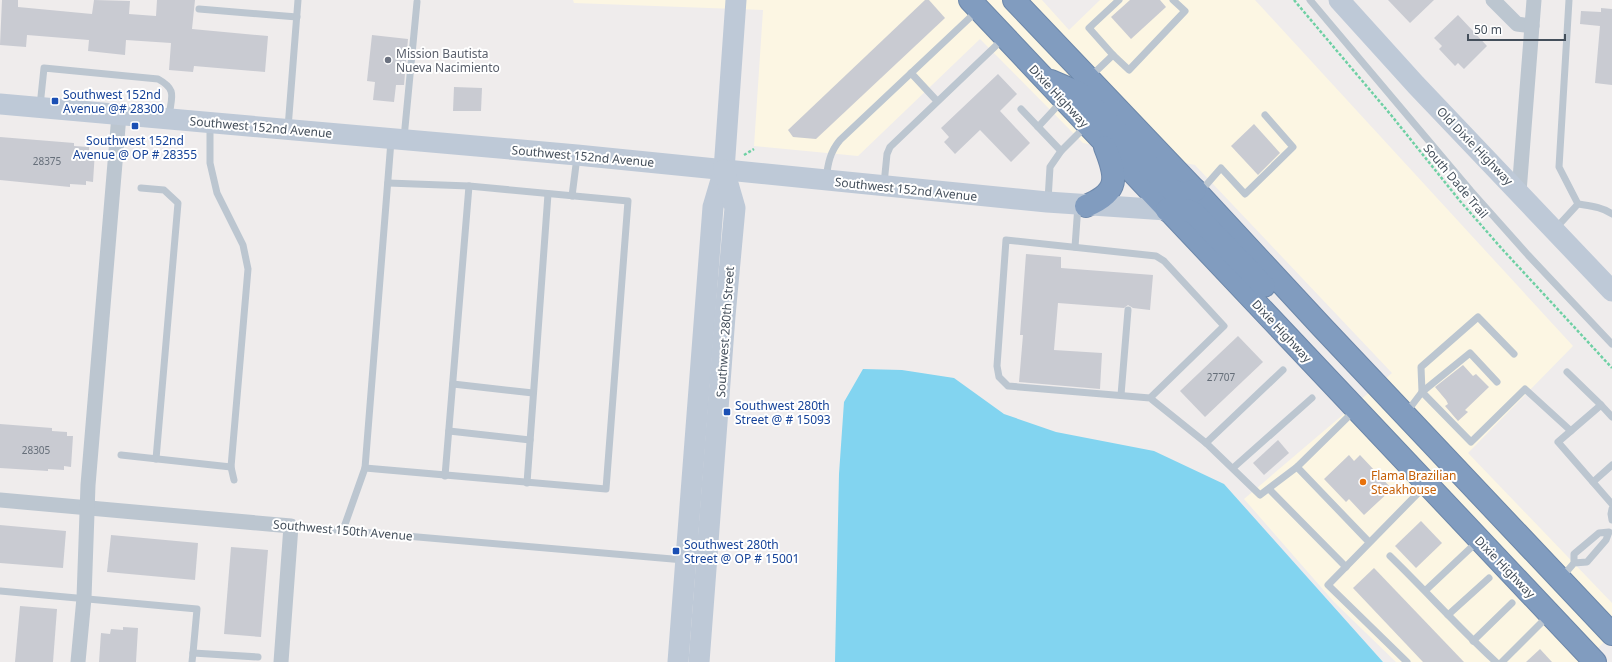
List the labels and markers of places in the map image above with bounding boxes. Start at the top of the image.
place label: Mission Bautista Nueva Nacimiento [396,45,500,76]
marker: Mission Bautista Nueva Nacimiento [383,55,393,65]
place label: Southwest 152nd Avenue @# 28300 [63,86,164,117]
marker: Southwest 152nd Avenue @# 28300 [50,96,60,106]
marker: Southwest 152nd Avenue @ OP # 28355 [130,121,140,131]
place label: Southwest 152nd Avenue @ OP # 28355 [73,132,197,163]
place label: Southwest 280th Street @ # 15093 [735,397,831,428]
marker: Southwest 280th Street @ # 15093 [722,407,732,417]
place label: Flama Brazilian Steakhouse [1371,467,1456,498]
marker: Flama Brazilian Steakhouse [1358,477,1368,487]
place label: Southwest 280th Street @ OP # 15001 [684,536,799,567]
marker: Southwest 280th Street @ OP # 15001 [671,546,681,556]

